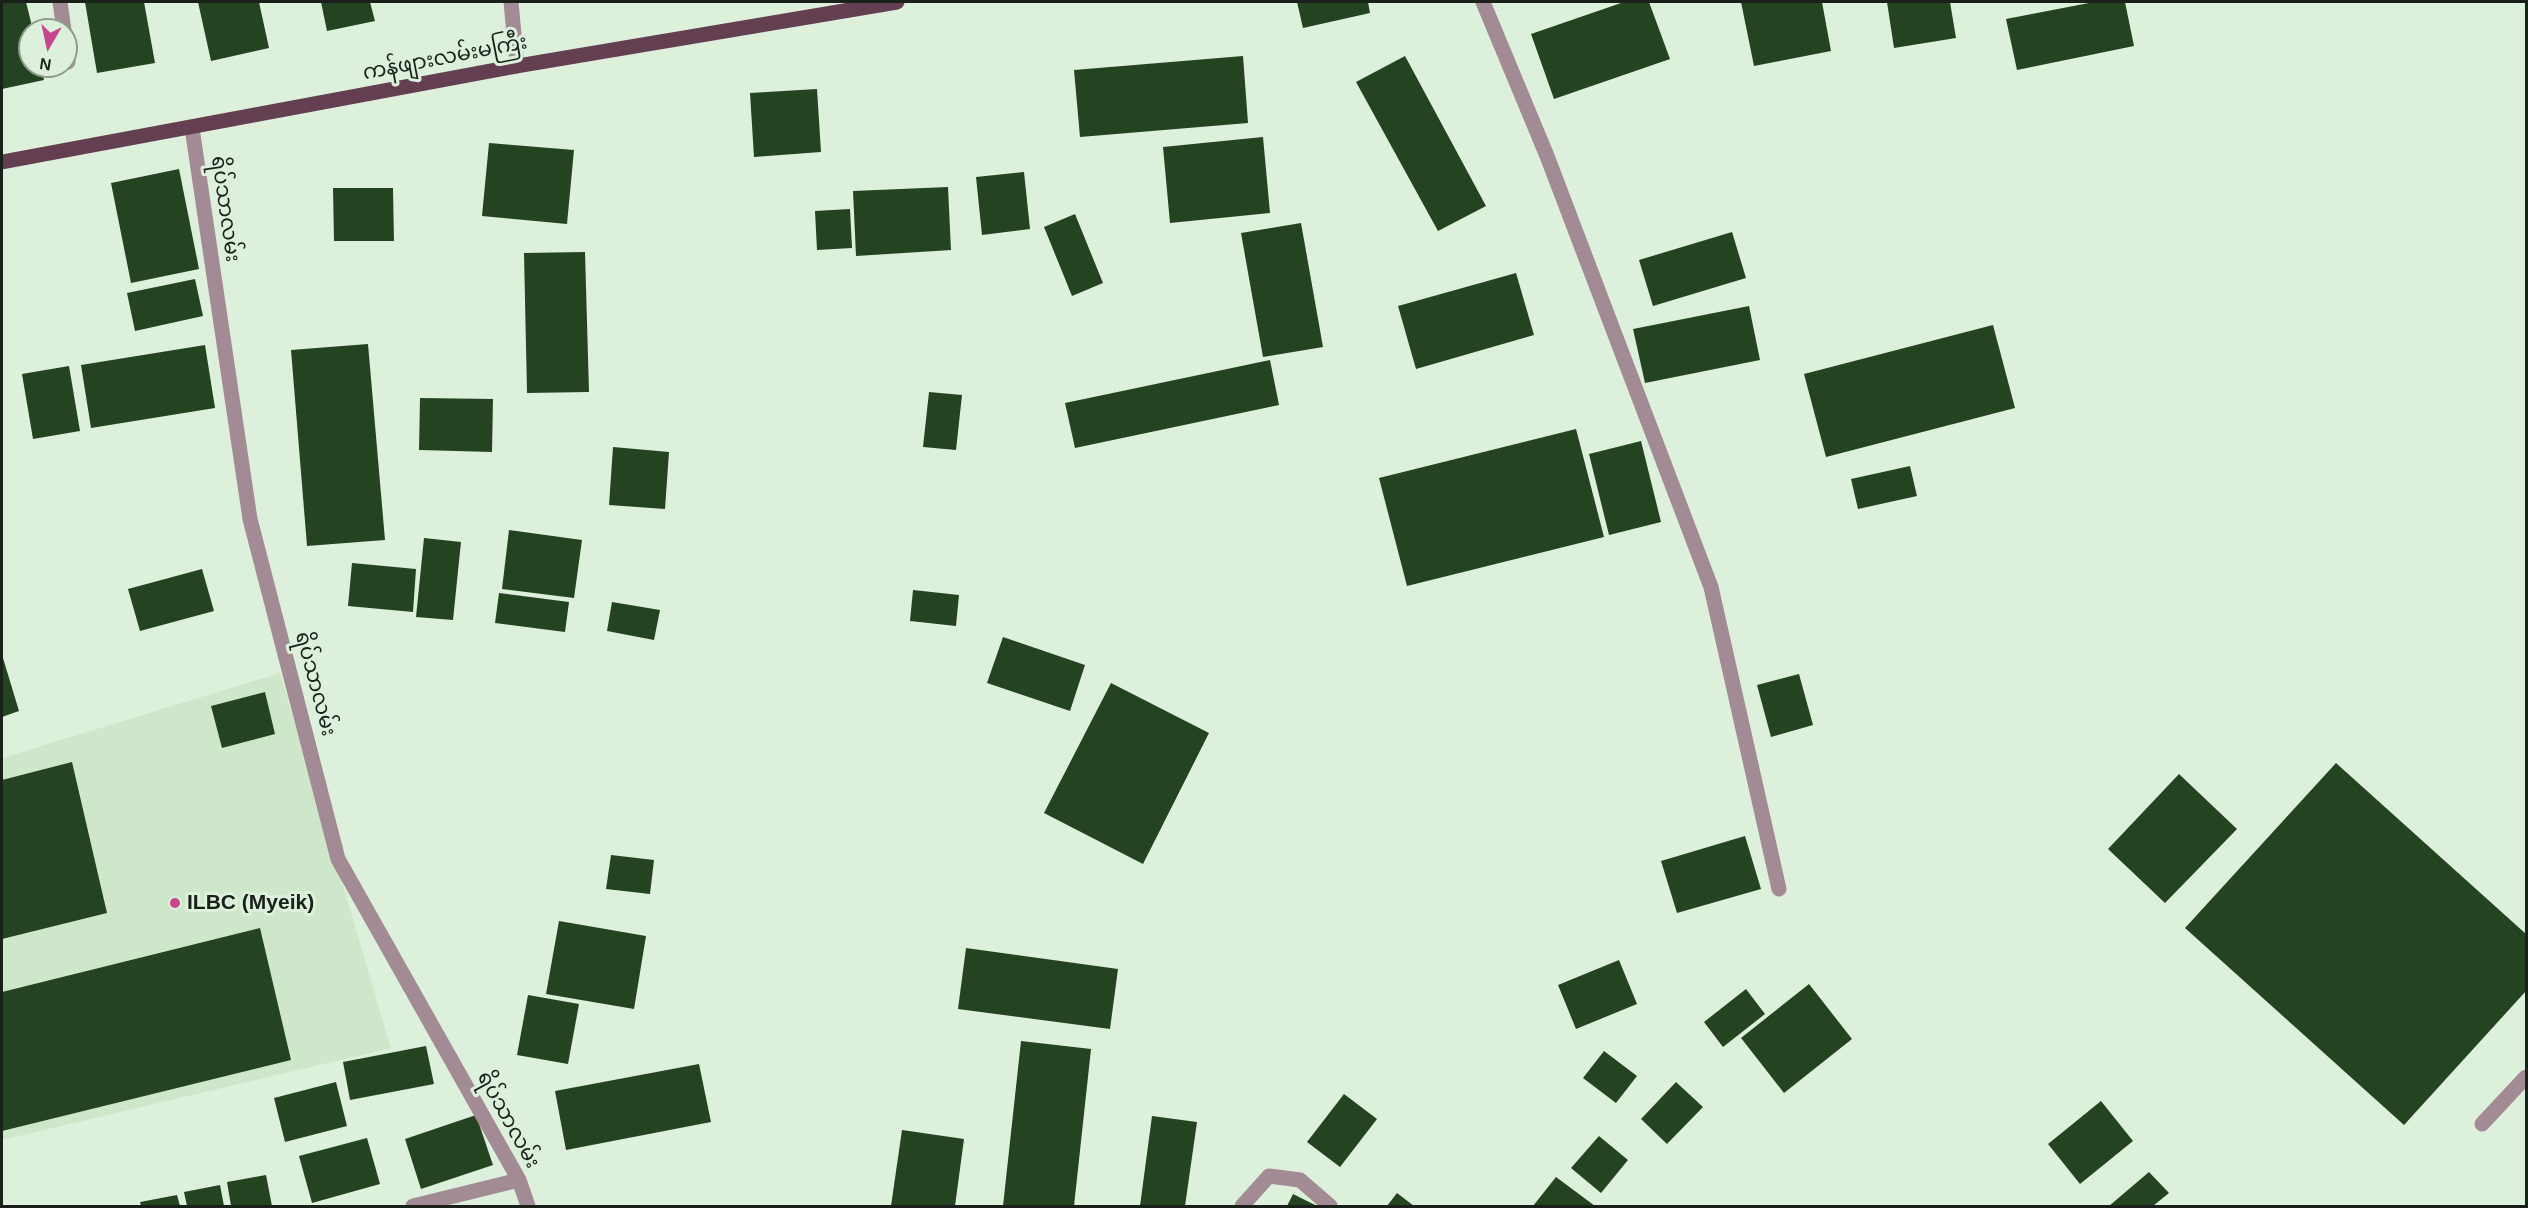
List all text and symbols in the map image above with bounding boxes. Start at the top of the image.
north arrow [18,18,78,78]
street label: ကန်ဖျားလမ်းမကြီး [361,30,529,86]
text: N [38,55,52,74]
street label: ရိပ်သာလမ်း [205,154,245,264]
street label: ရိပ်သာလမ်း [289,629,341,739]
place label: ILBC (Myeik) [187,890,314,916]
marker: ILBC (Myeik) [168,896,182,910]
street label: ရိပ်သာလမ်း [471,1067,545,1173]

